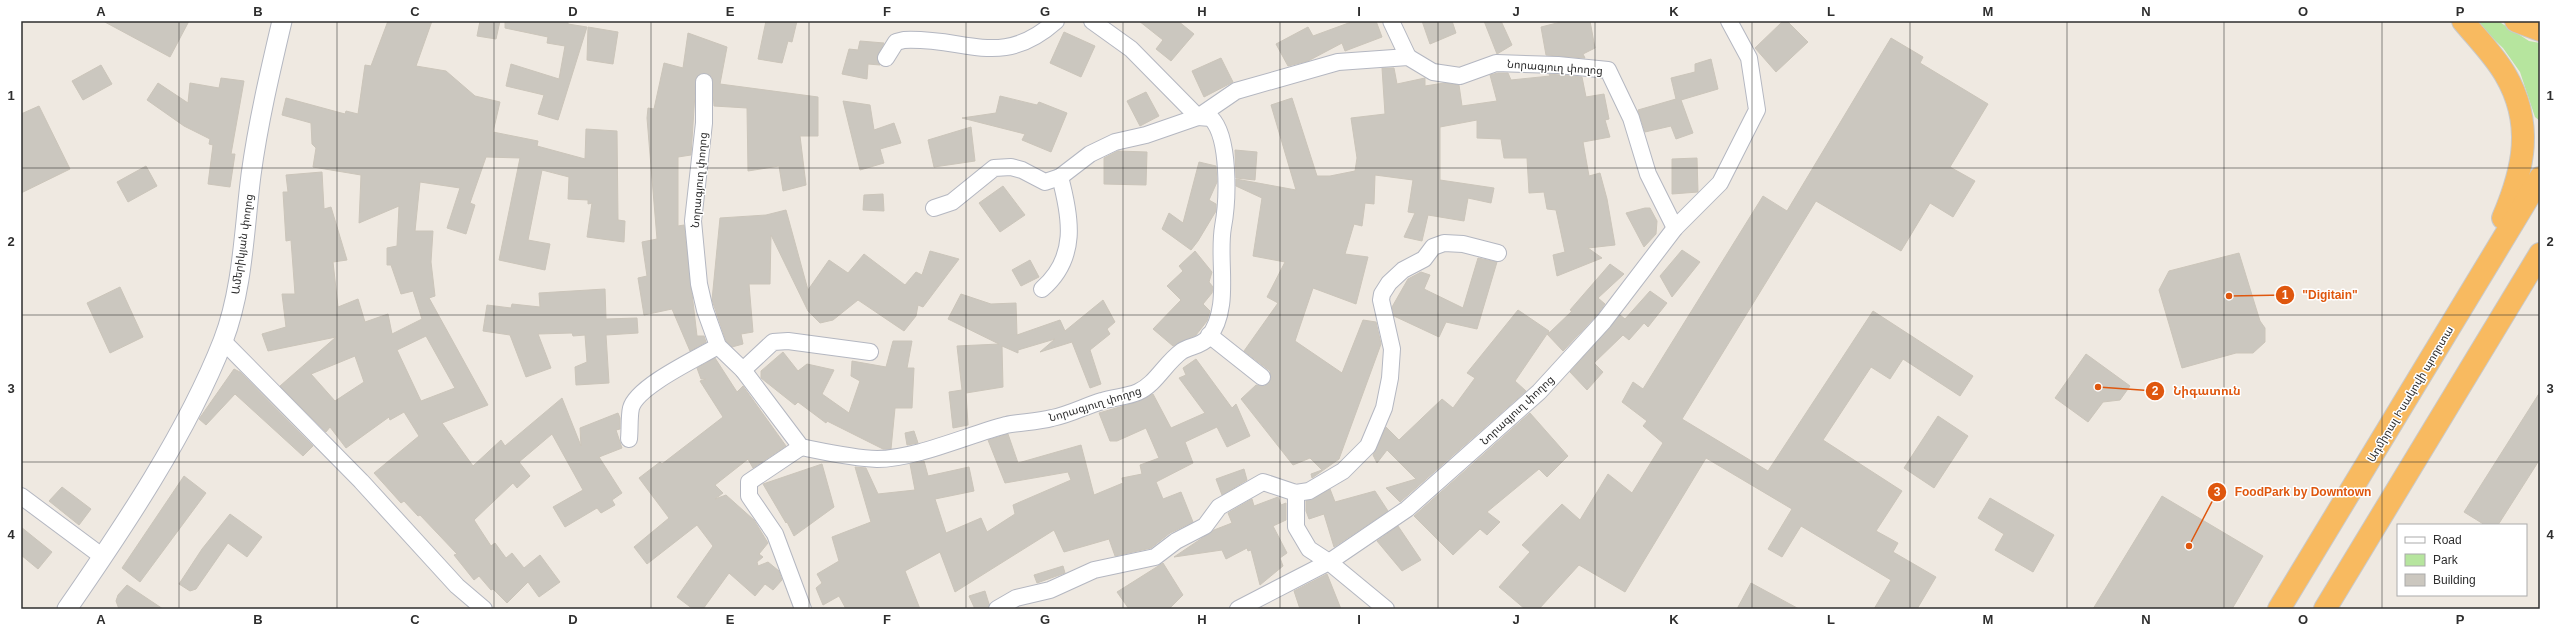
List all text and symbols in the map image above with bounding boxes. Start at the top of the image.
text: A [96,4,106,19]
text: B [253,4,263,19]
text: C [410,4,420,19]
text: D [568,4,578,19]
text: E [726,4,735,19]
text: F [883,4,891,19]
text: G [1040,4,1050,19]
text: H [1197,4,1207,19]
text: I [1357,4,1361,19]
text: J [1512,4,1520,19]
text: K [1669,4,1679,19]
text: L [1827,4,1835,19]
text: M [1983,4,1993,19]
text: N [2141,4,2151,19]
text: O [2298,4,2308,19]
text: P [2456,4,2465,19]
street label: Նորագյուղ փողոց [1507,58,1603,77]
text: 1 [7,88,15,103]
text: 1 [2546,88,2554,103]
street label: Նորագյուղ փողոց [689,132,710,228]
street label: Ամերիկյան փողոց [229,193,256,295]
text: 2 [7,234,15,249]
text: 2 [2546,234,2554,249]
callout: "Digitain" [2275,283,2366,307]
text: 1 [2282,288,2289,302]
text: "Digitain" [2302,288,2358,302]
street label: Ադմիրալ Իսակովի պողոտա [2365,324,2456,465]
street label: Նորագյուղ փողոց [1478,373,1557,448]
callout: Նիգատուն [2145,379,2249,403]
text: 3 [7,381,15,396]
text: 3 [2546,381,2554,396]
street label: Նորագյուղ փողոց [1047,384,1143,425]
text: 2 [2152,384,2159,398]
text: Նիգատուն [2173,384,2241,398]
callout: FoodPark by Downtown [2207,480,2379,504]
text: 3 [2214,485,2221,499]
text: FoodPark by Downtown [2235,485,2371,499]
legend [2397,524,2527,596]
text: 4 [7,527,15,542]
text: 4 [2546,527,2554,542]
text: Road [2433,533,2462,547]
text: Park [2433,553,2459,567]
text: Building [2433,573,2476,587]
text: A [96,612,106,627]
text: B [253,612,263,627]
text: C [410,612,420,627]
text: D [568,612,578,627]
text: E [726,612,735,627]
text: F [883,612,891,627]
text: G [1040,612,1050,627]
text: H [1197,612,1207,627]
text: I [1357,612,1361,627]
text: J [1512,612,1520,627]
text: K [1669,612,1679,627]
text: L [1827,612,1835,627]
text: M [1983,612,1993,627]
text: N [2141,612,2151,627]
text: O [2298,612,2308,627]
text: P [2456,612,2465,627]

